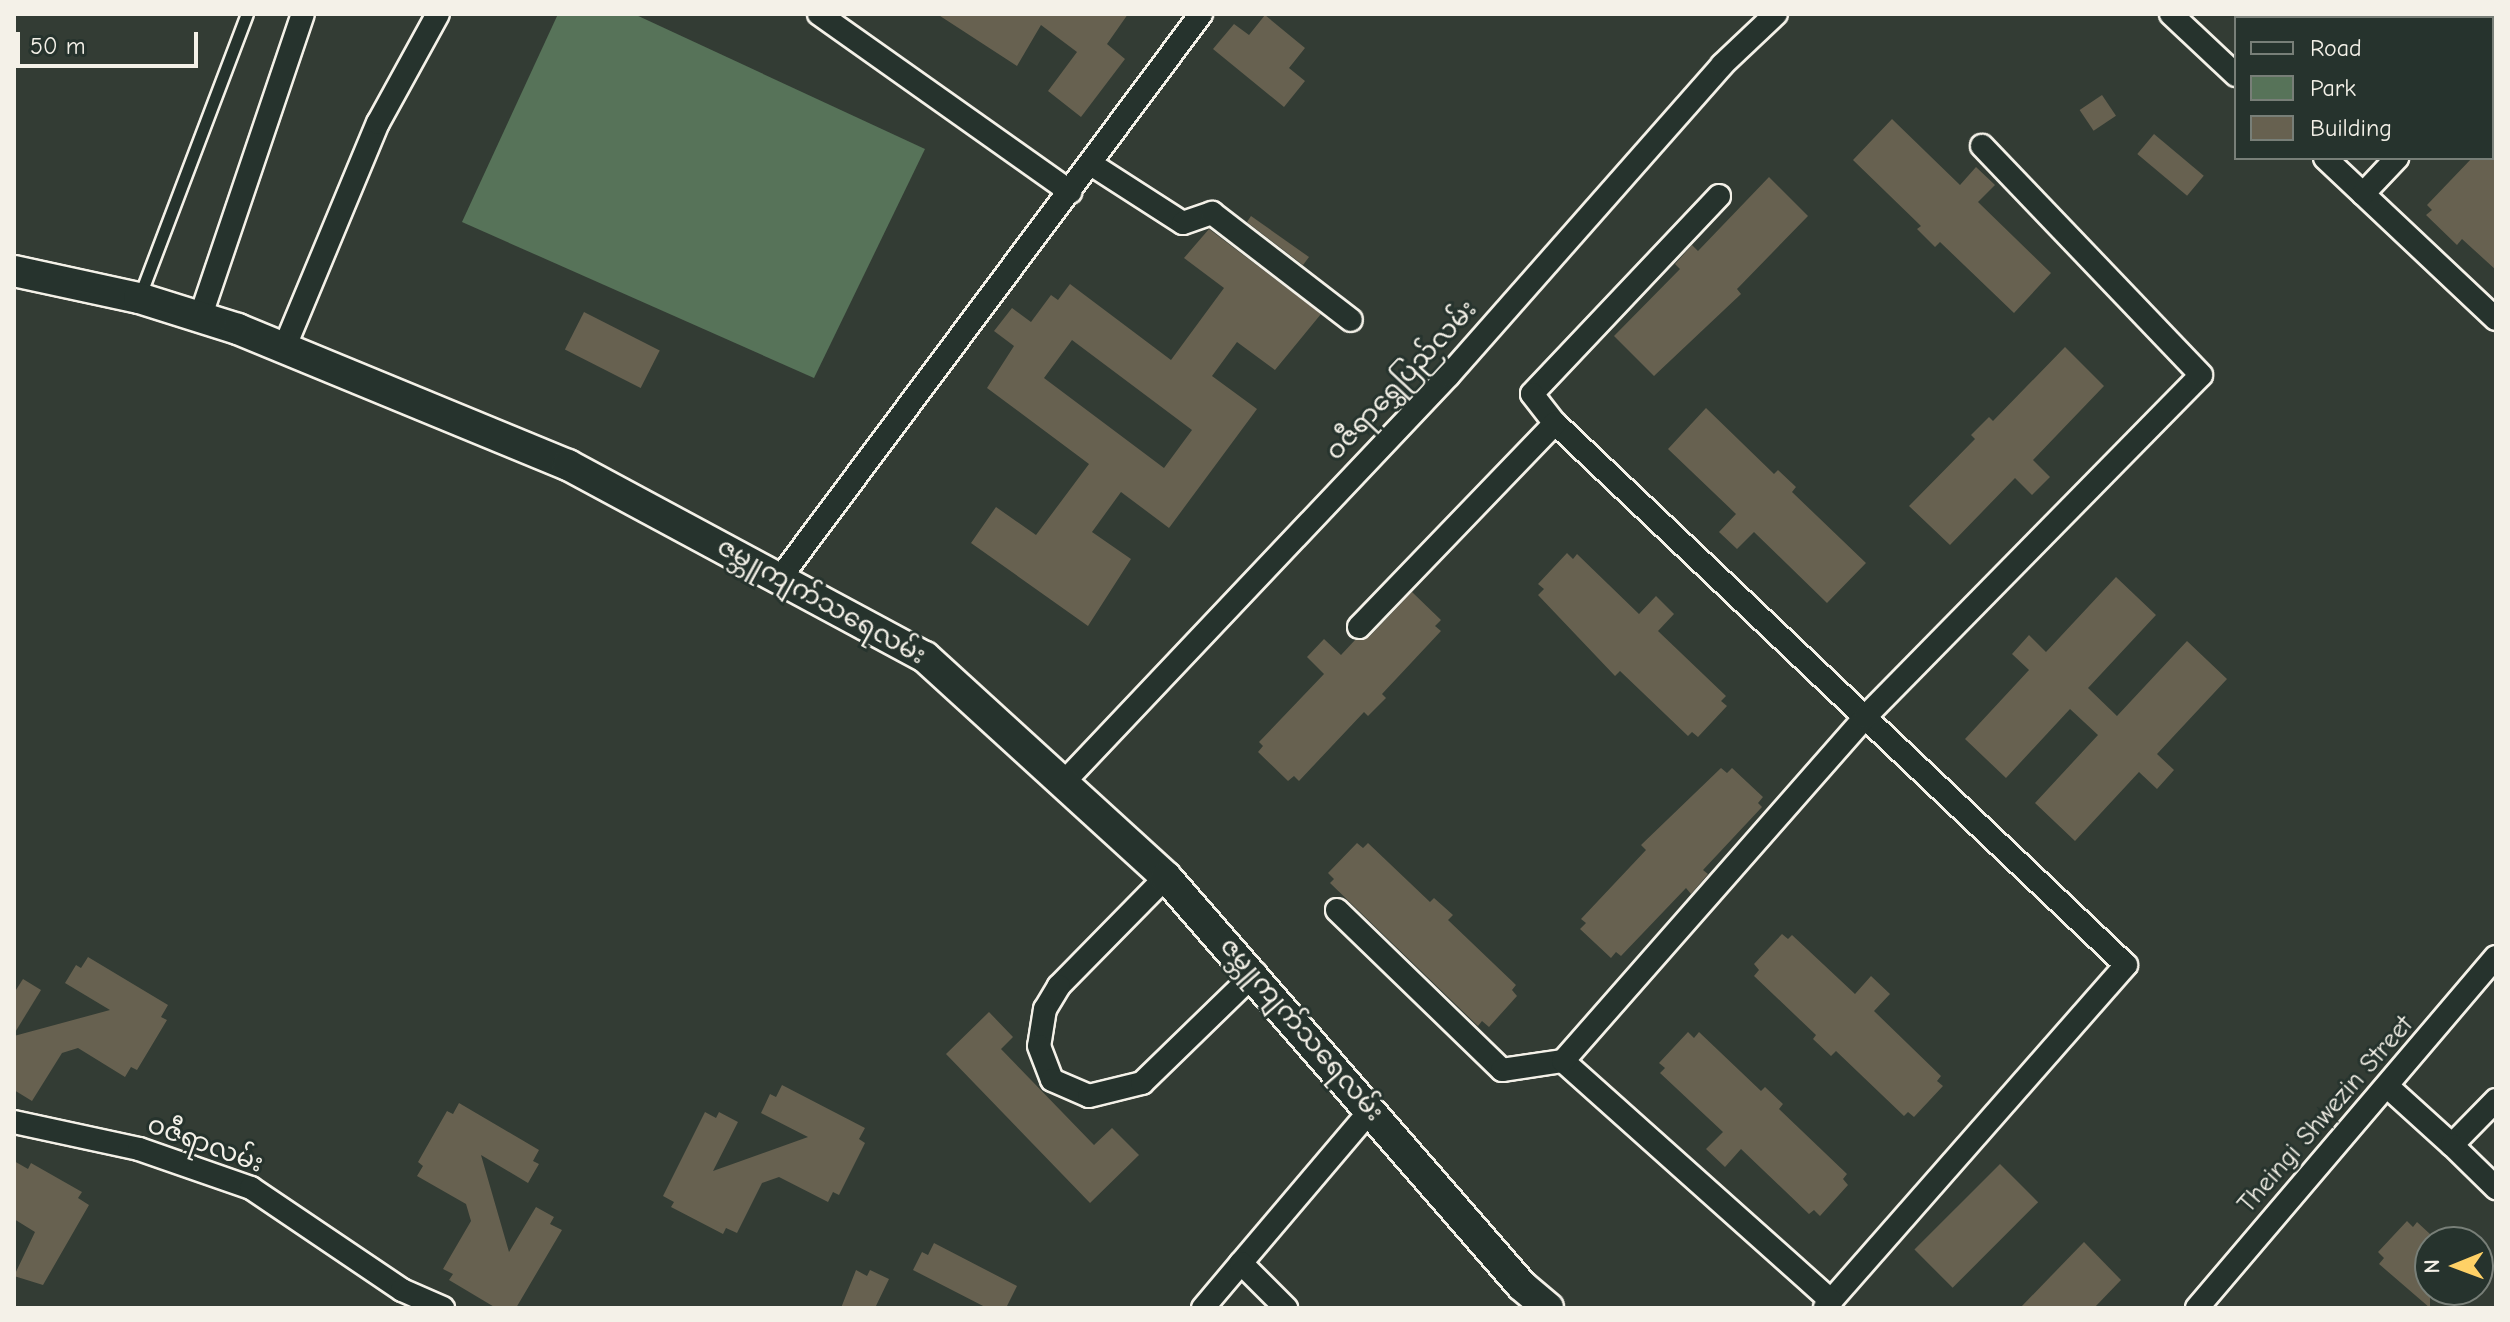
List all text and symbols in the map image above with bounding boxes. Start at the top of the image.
scale bar [20,16,202,66]
legend [2234,16,2494,160]
text: 50 m [30,32,86,60]
text: Road [2310,34,2362,62]
text: Park [2310,74,2356,102]
text: Building [2310,114,2392,142]
street label: ဝဇီရာရွှေပြည်လမ်း [1320,295,1484,467]
street label: ဇမ္ဘူကျက်သရေလမ်း [711,532,931,672]
street label: ဇမ္ဘူကျက်သရေလမ်း [1213,932,1389,1128]
street label: Theingi Shwezin Street [2232,1010,2420,1220]
street label: ဝဇီရာလမ်း [143,1110,267,1180]
north arrow [2414,1226,2494,1306]
text: N [2419,1259,2445,1274]

